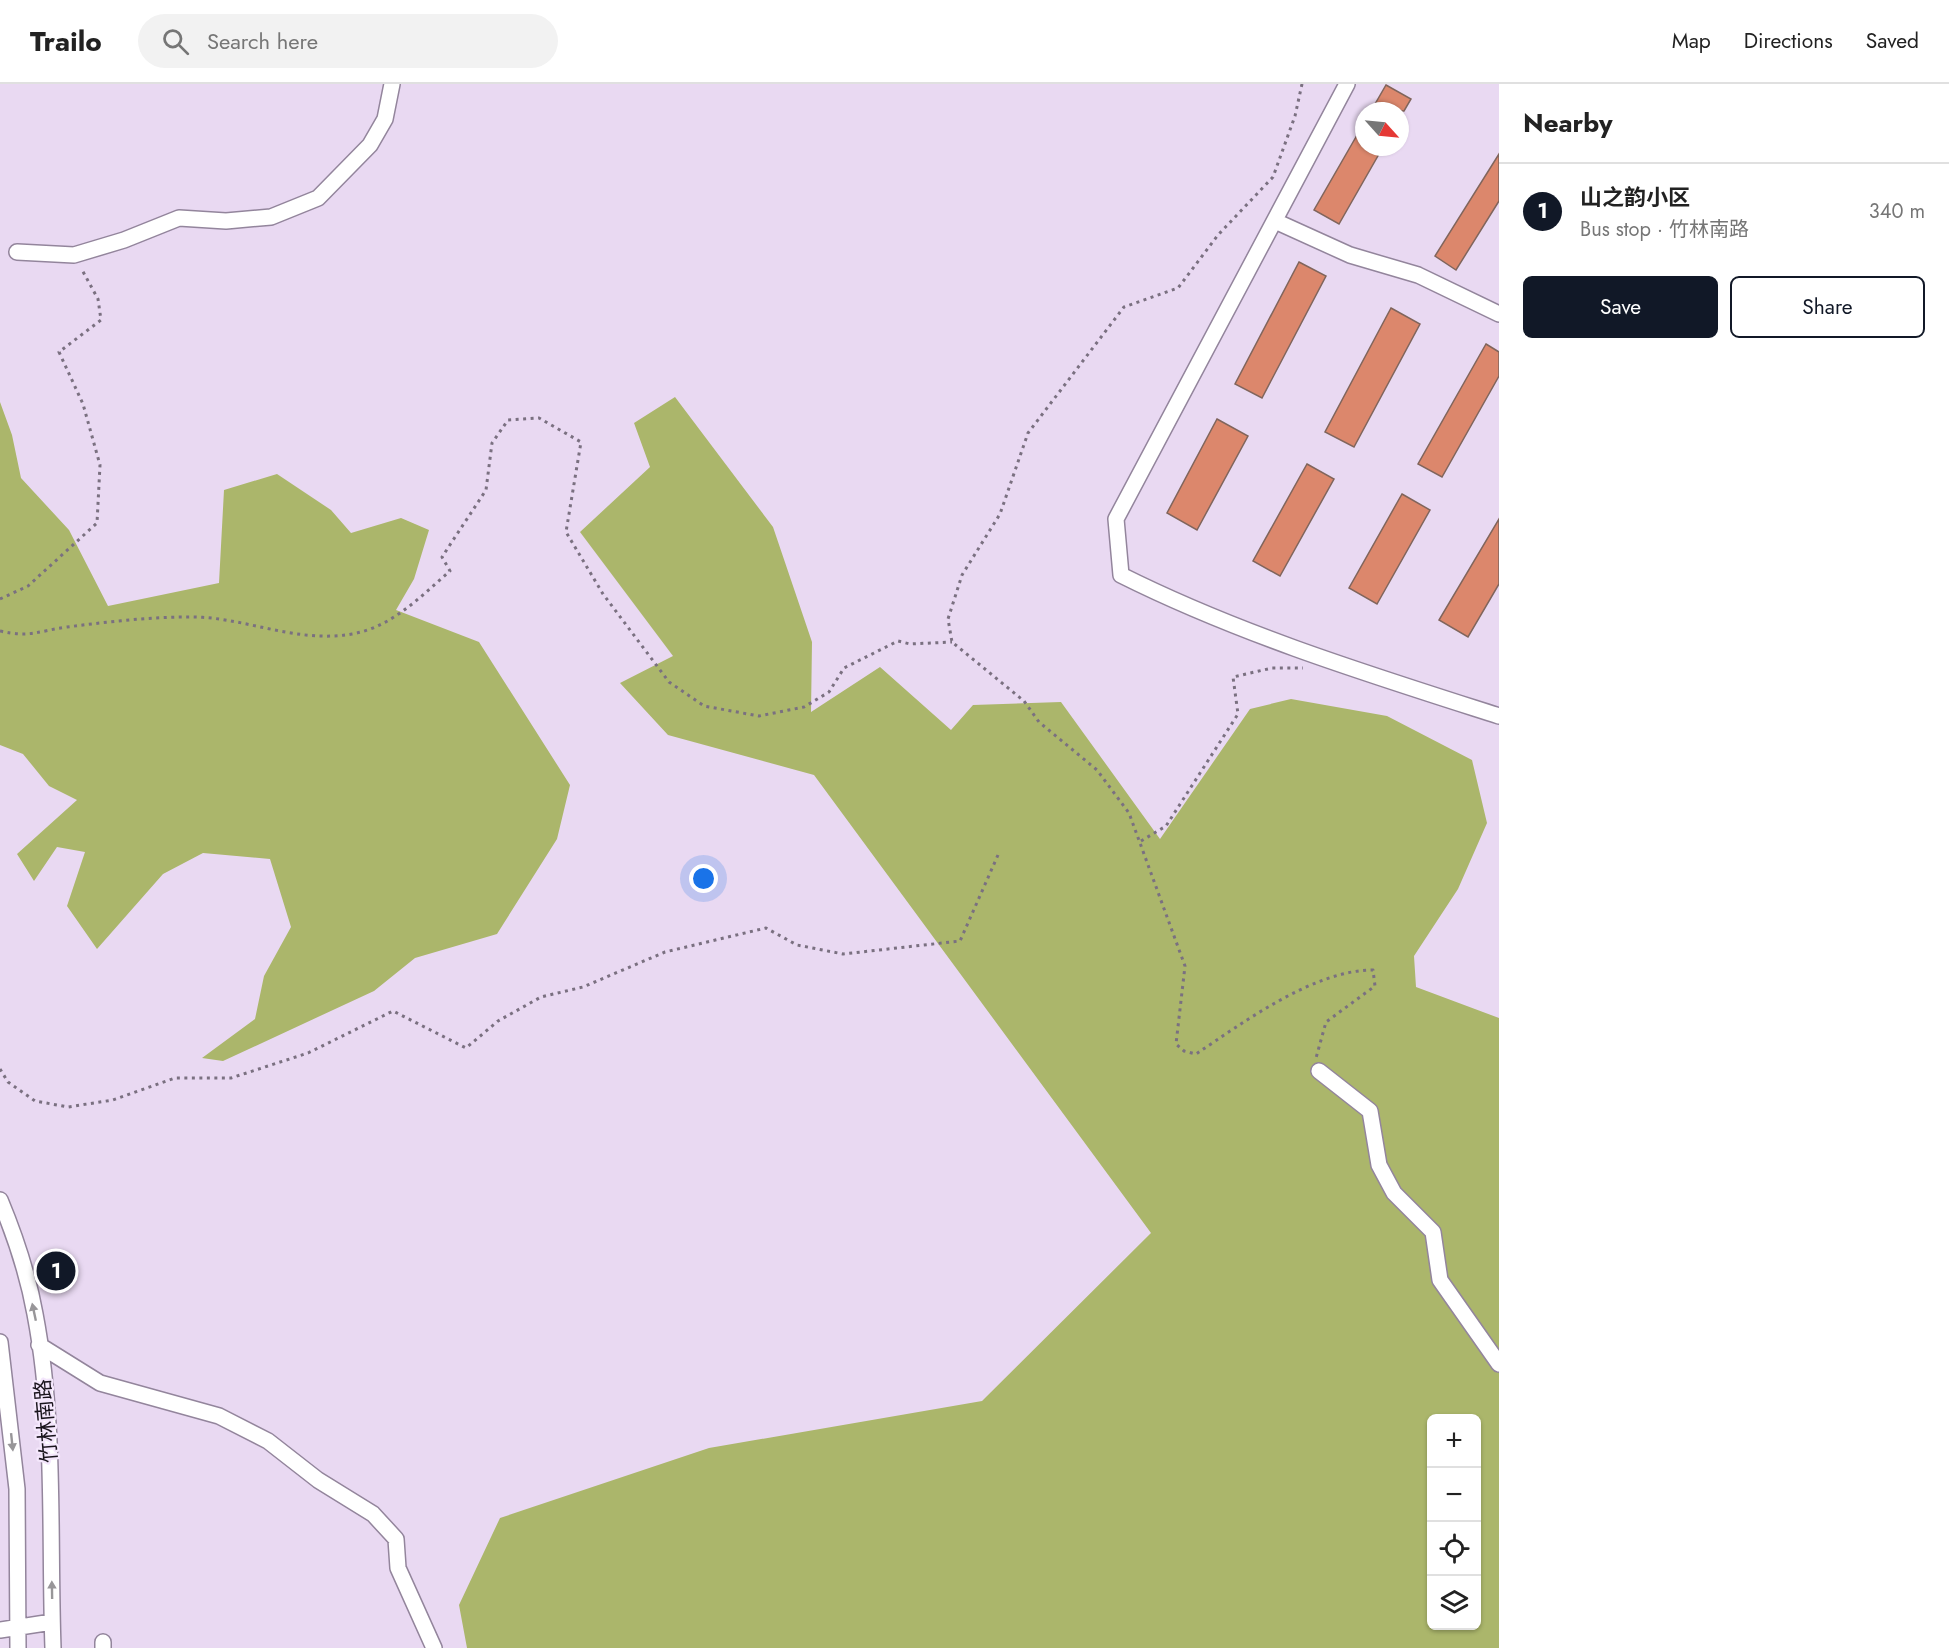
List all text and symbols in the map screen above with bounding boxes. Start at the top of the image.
search box [138,14,558,68]
text: Trailo [30,21,102,62]
icon: search [159,25,192,58]
text: Search here [207,25,318,57]
text: Map [1672,26,1711,56]
text: Directions [1744,26,1833,56]
text: Saved [1866,26,1919,56]
north arrow [1355,102,1409,156]
text: Nearby [1523,104,1612,142]
text: 山之韵小区 [1580,181,1690,213]
text: 1 [1537,197,1548,226]
text: 340 m [1869,197,1925,226]
text: Bus stop · 竹林南路 [1580,215,1749,244]
button: Save [1523,276,1718,338]
button: Share [1730,276,1925,338]
your location [689,864,718,893]
pin: 1 [36,1248,76,1294]
one-way arrow [29,1302,38,1321]
street label: 竹林南路 [27,1378,65,1464]
map controls [1427,1414,1481,1630]
button: + [1427,1414,1481,1468]
one-way arrow [7,1432,17,1451]
button: − [1427,1468,1481,1522]
button: locate [1427,1522,1481,1576]
button: layers [1427,1576,1481,1630]
one-way arrow [47,1580,57,1599]

